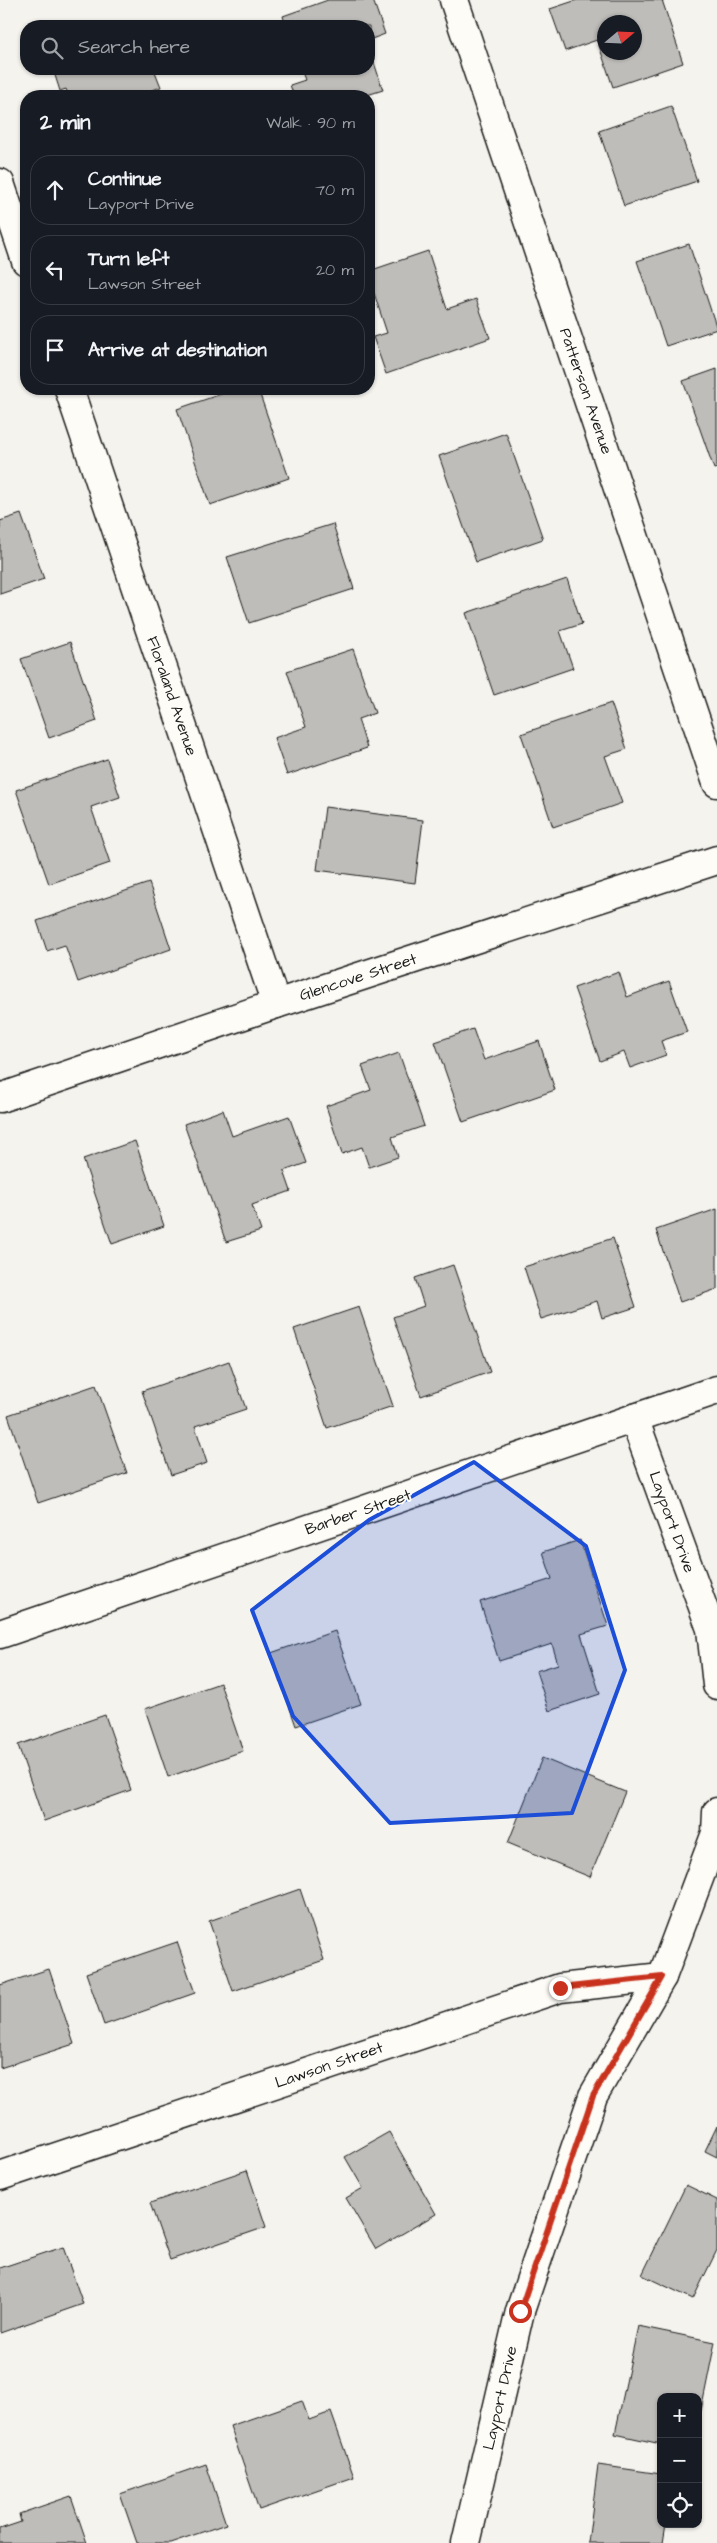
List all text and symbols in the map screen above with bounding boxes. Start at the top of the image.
north arrow [597,15,642,60]
search box [20,20,375,75]
icon: search [38,34,66,62]
text: Search here [78,34,190,61]
text: 2 min [40,108,90,137]
text: Walk · 90 m [266,112,355,134]
text: Continue [88,166,162,193]
icon: ahead [41,176,69,204]
text: 70 m [315,179,354,201]
text: Layport Drive [88,193,194,215]
text: Turn left [88,246,169,273]
icon: left [41,256,69,284]
text: 20 m [316,259,354,281]
text: Lawson Street [88,273,201,295]
street label: Patterson Avenue [554,325,618,457]
icon: arrive [41,336,69,364]
text: Arrive at destination [88,337,267,364]
street label: Floraland Avenue [141,633,203,759]
street label: Glencove Street [297,948,420,1006]
street label: Layport Drive [643,1468,701,1576]
street label: Barber Street [302,1483,414,1540]
route end [549,1977,572,2000]
street label: Lawson Street [272,2036,386,2094]
route start [509,2300,532,2323]
street label: Layport Drive [477,2343,524,2452]
map controls [657,2393,702,2528]
button: + [657,2393,702,2438]
button: − [657,2438,702,2483]
button: locate [657,2483,702,2528]

